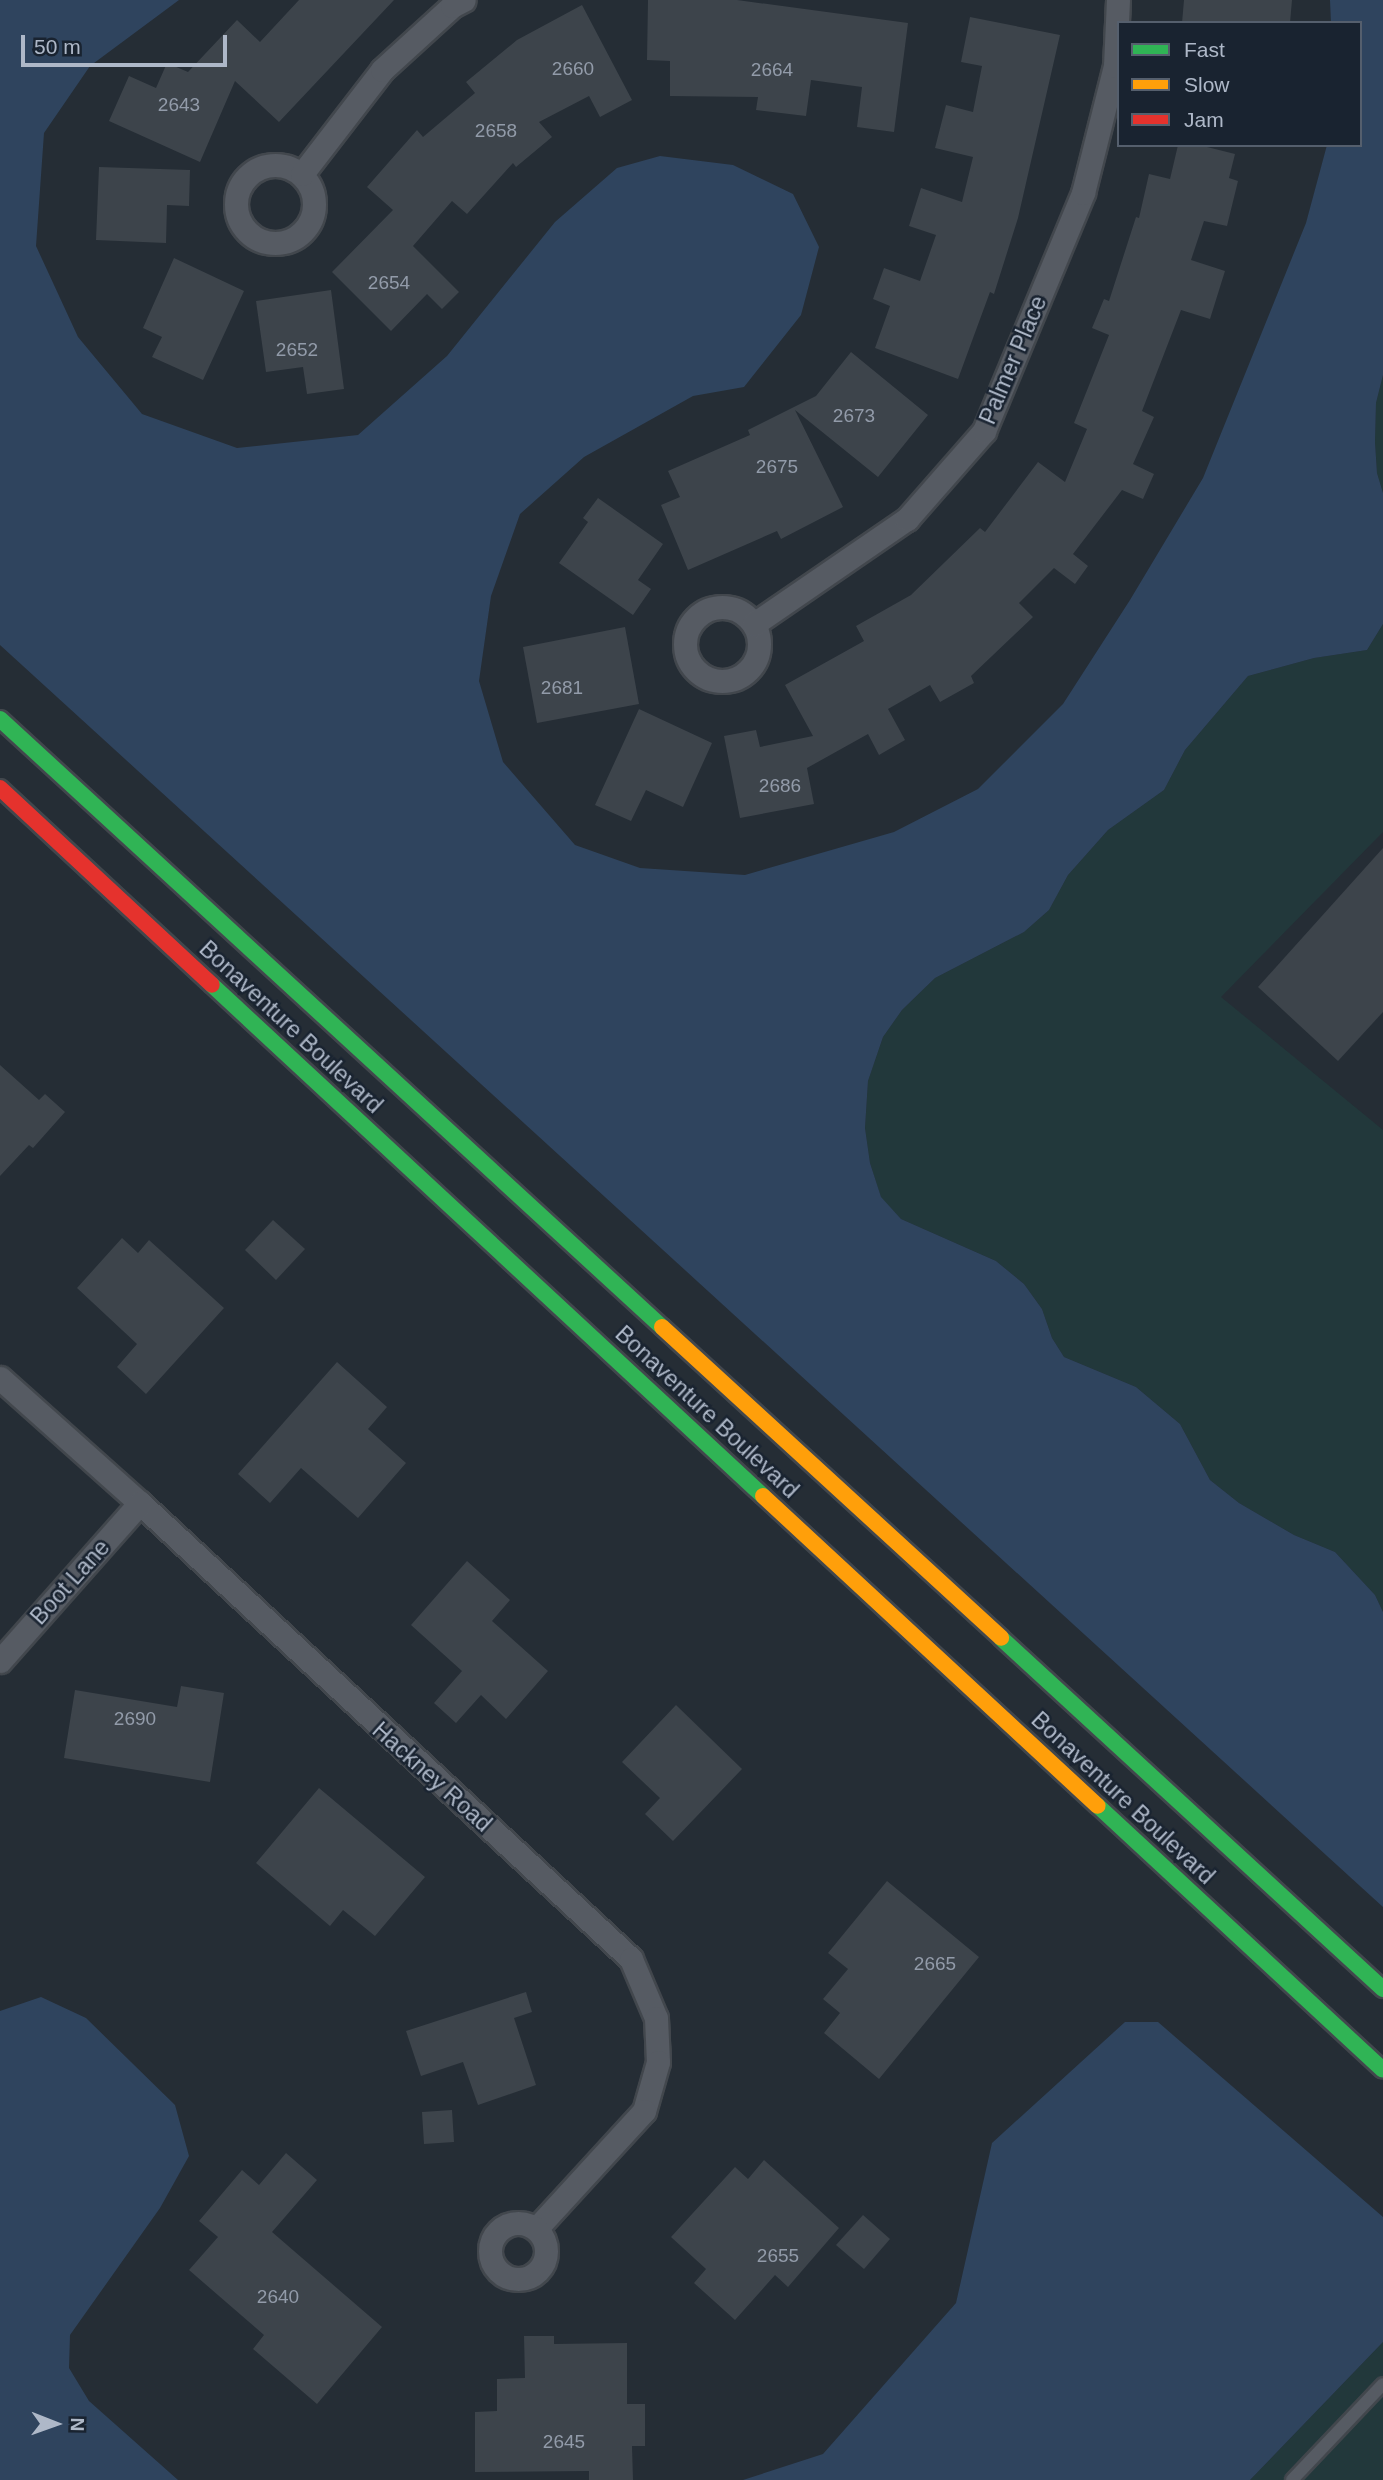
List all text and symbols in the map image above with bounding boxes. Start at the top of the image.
scale bar [24,21,231,65]
legend [1117,21,1362,147]
text: 50 m [34,35,81,58]
text: Fast [1184,38,1225,61]
house number: 2660 [552,58,594,80]
house number: 2664 [751,59,793,81]
text: Slow [1184,73,1230,96]
house number: 2643 [158,94,200,116]
text: Jam [1184,108,1224,131]
house number: 2658 [475,120,517,142]
house number: 2654 [368,272,410,294]
street label: Palmer Place [974,292,1052,428]
house number: 2652 [276,339,318,361]
house number: 2673 [833,405,875,427]
house number: 2675 [756,456,798,478]
house number: 2681 [541,677,583,699]
house number: 2686 [759,775,801,797]
street label: Bonaventure Boulevard [194,935,388,1119]
street label: Bonaventure Boulevard [610,1320,804,1504]
street label: Boot Lane [25,1534,115,1630]
street label: Bonaventure Boulevard [1026,1706,1220,1890]
house number: 2690 [114,1708,156,1730]
street label: Hackney Road [367,1716,497,1838]
house number: 2665 [914,1953,956,1975]
house number: 2655 [757,2245,799,2267]
house number: 2640 [257,2286,299,2308]
north arrow [21,2389,91,2459]
text: N [67,2417,88,2431]
house number: 2645 [543,2431,585,2453]

